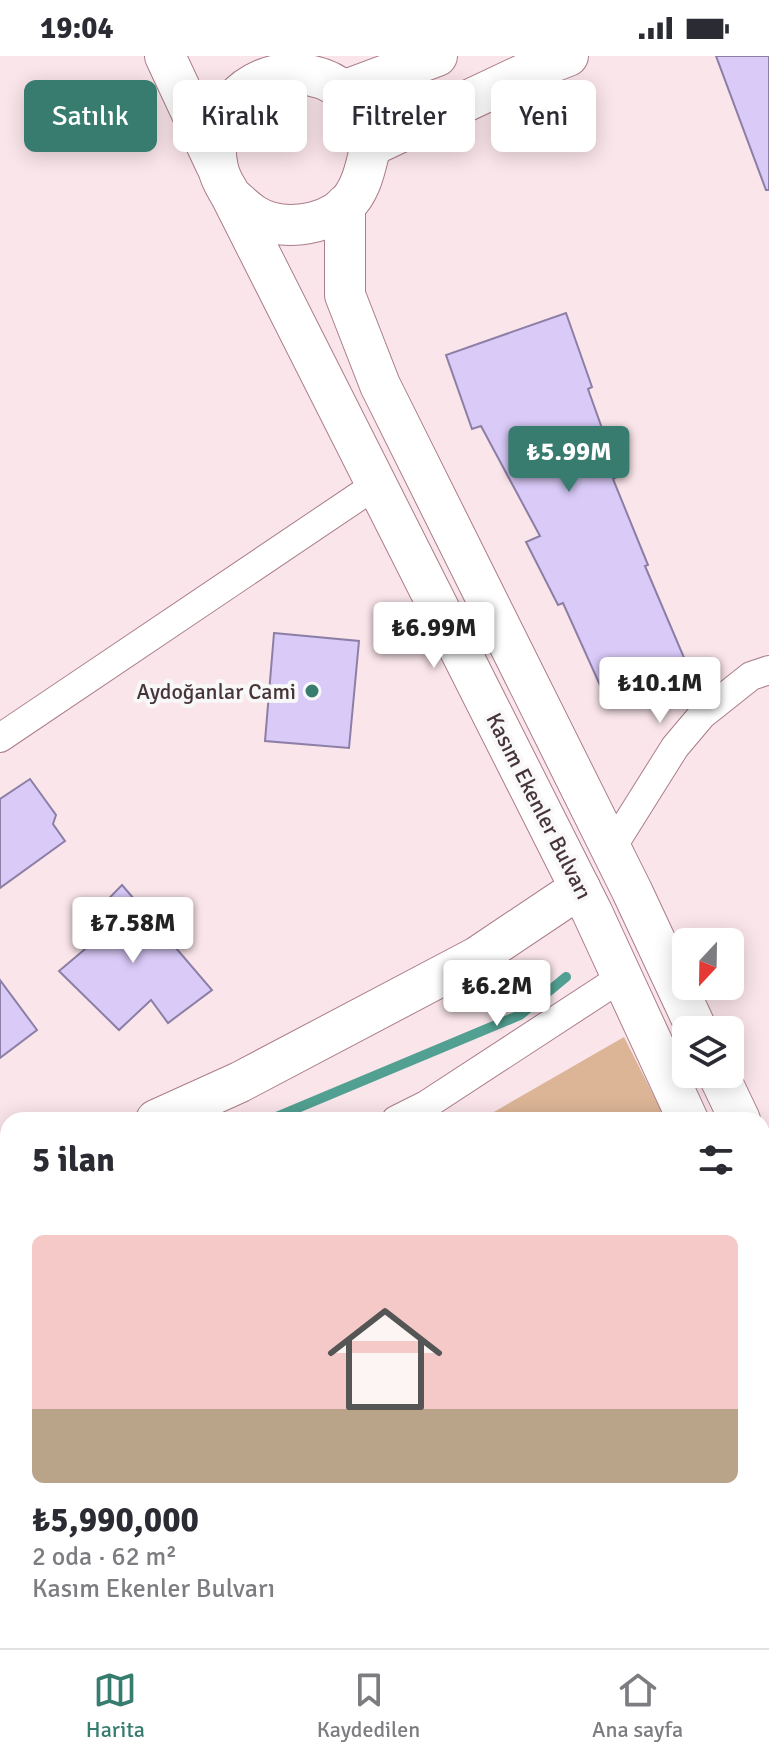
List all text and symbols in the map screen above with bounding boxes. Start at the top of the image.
text: 19:04 [40,10,114,47]
chip: Satılık [24,80,157,152]
chip: Kiralık [173,80,307,152]
chip: Filtreler [323,80,475,152]
chip: Yeni [491,80,596,152]
pin: ₺5.99M [504,426,634,494]
text: ₺5.99M [526,436,612,468]
pin: ₺6.99M [369,602,499,670]
text: ₺6.99M [391,612,477,644]
pin: ₺10.1M [595,657,725,725]
text: ₺10.1M [617,667,703,699]
place label: Aydoğanlar Cami [137,678,296,705]
marker: Aydoğanlar Cami [303,682,321,700]
street label: Kasım Ekenler Bulvarı [480,708,598,904]
pin: ₺7.58M [68,897,198,965]
text: ₺7.58M [90,907,176,939]
north arrow [672,928,744,1000]
map controls [672,928,744,1088]
pin: ₺6.2M [441,960,553,1028]
text: ₺6.2M [461,970,533,1002]
button: layers [672,1016,744,1088]
icon: filters [694,1138,738,1182]
text: 5 ilan [32,1139,115,1181]
icon: home [313,1287,457,1431]
text: ₺5,990,000 [32,1499,199,1541]
text: 2 oda · 62 m² [32,1541,177,1573]
text: Kasım Ekenler Bulvarı [32,1573,275,1605]
tab: Harita [86,1668,145,1743]
tab: Kaydedilen [317,1668,420,1743]
tab: Ana sayfa [592,1668,683,1743]

